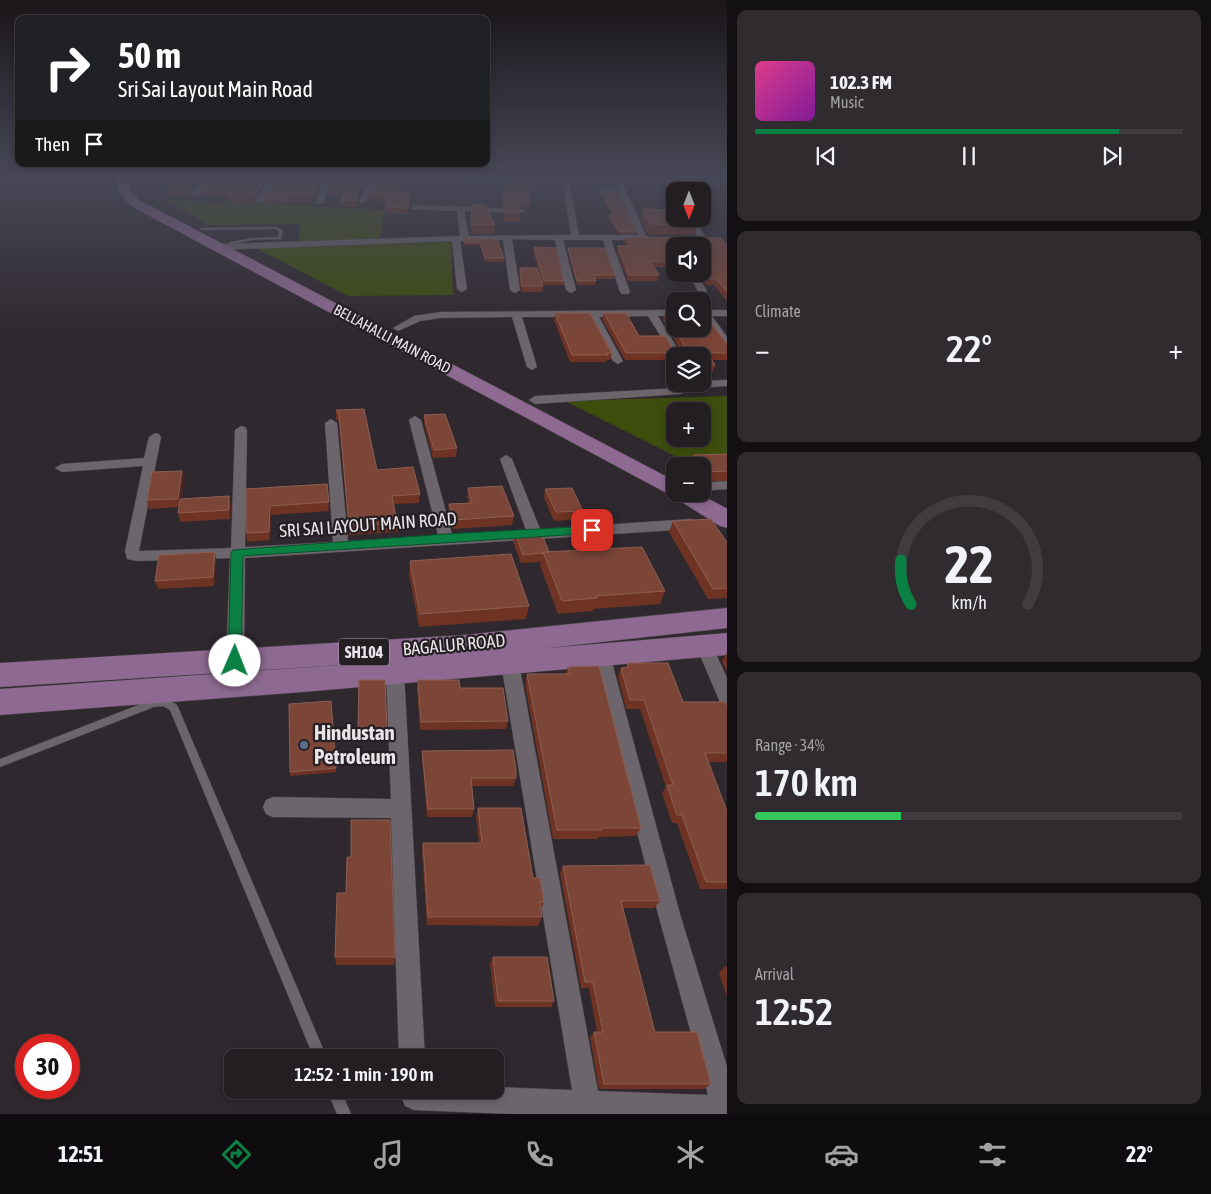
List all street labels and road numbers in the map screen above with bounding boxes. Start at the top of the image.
street label: BELLAHALLI MAIN ROAD [331,301,454,377]
street label: SRI SAI LAYOUT MAIN ROAD [279,508,457,541]
street label: BAGALUR ROAD [402,630,506,659]
road number: SH104 [339,638,389,666]

